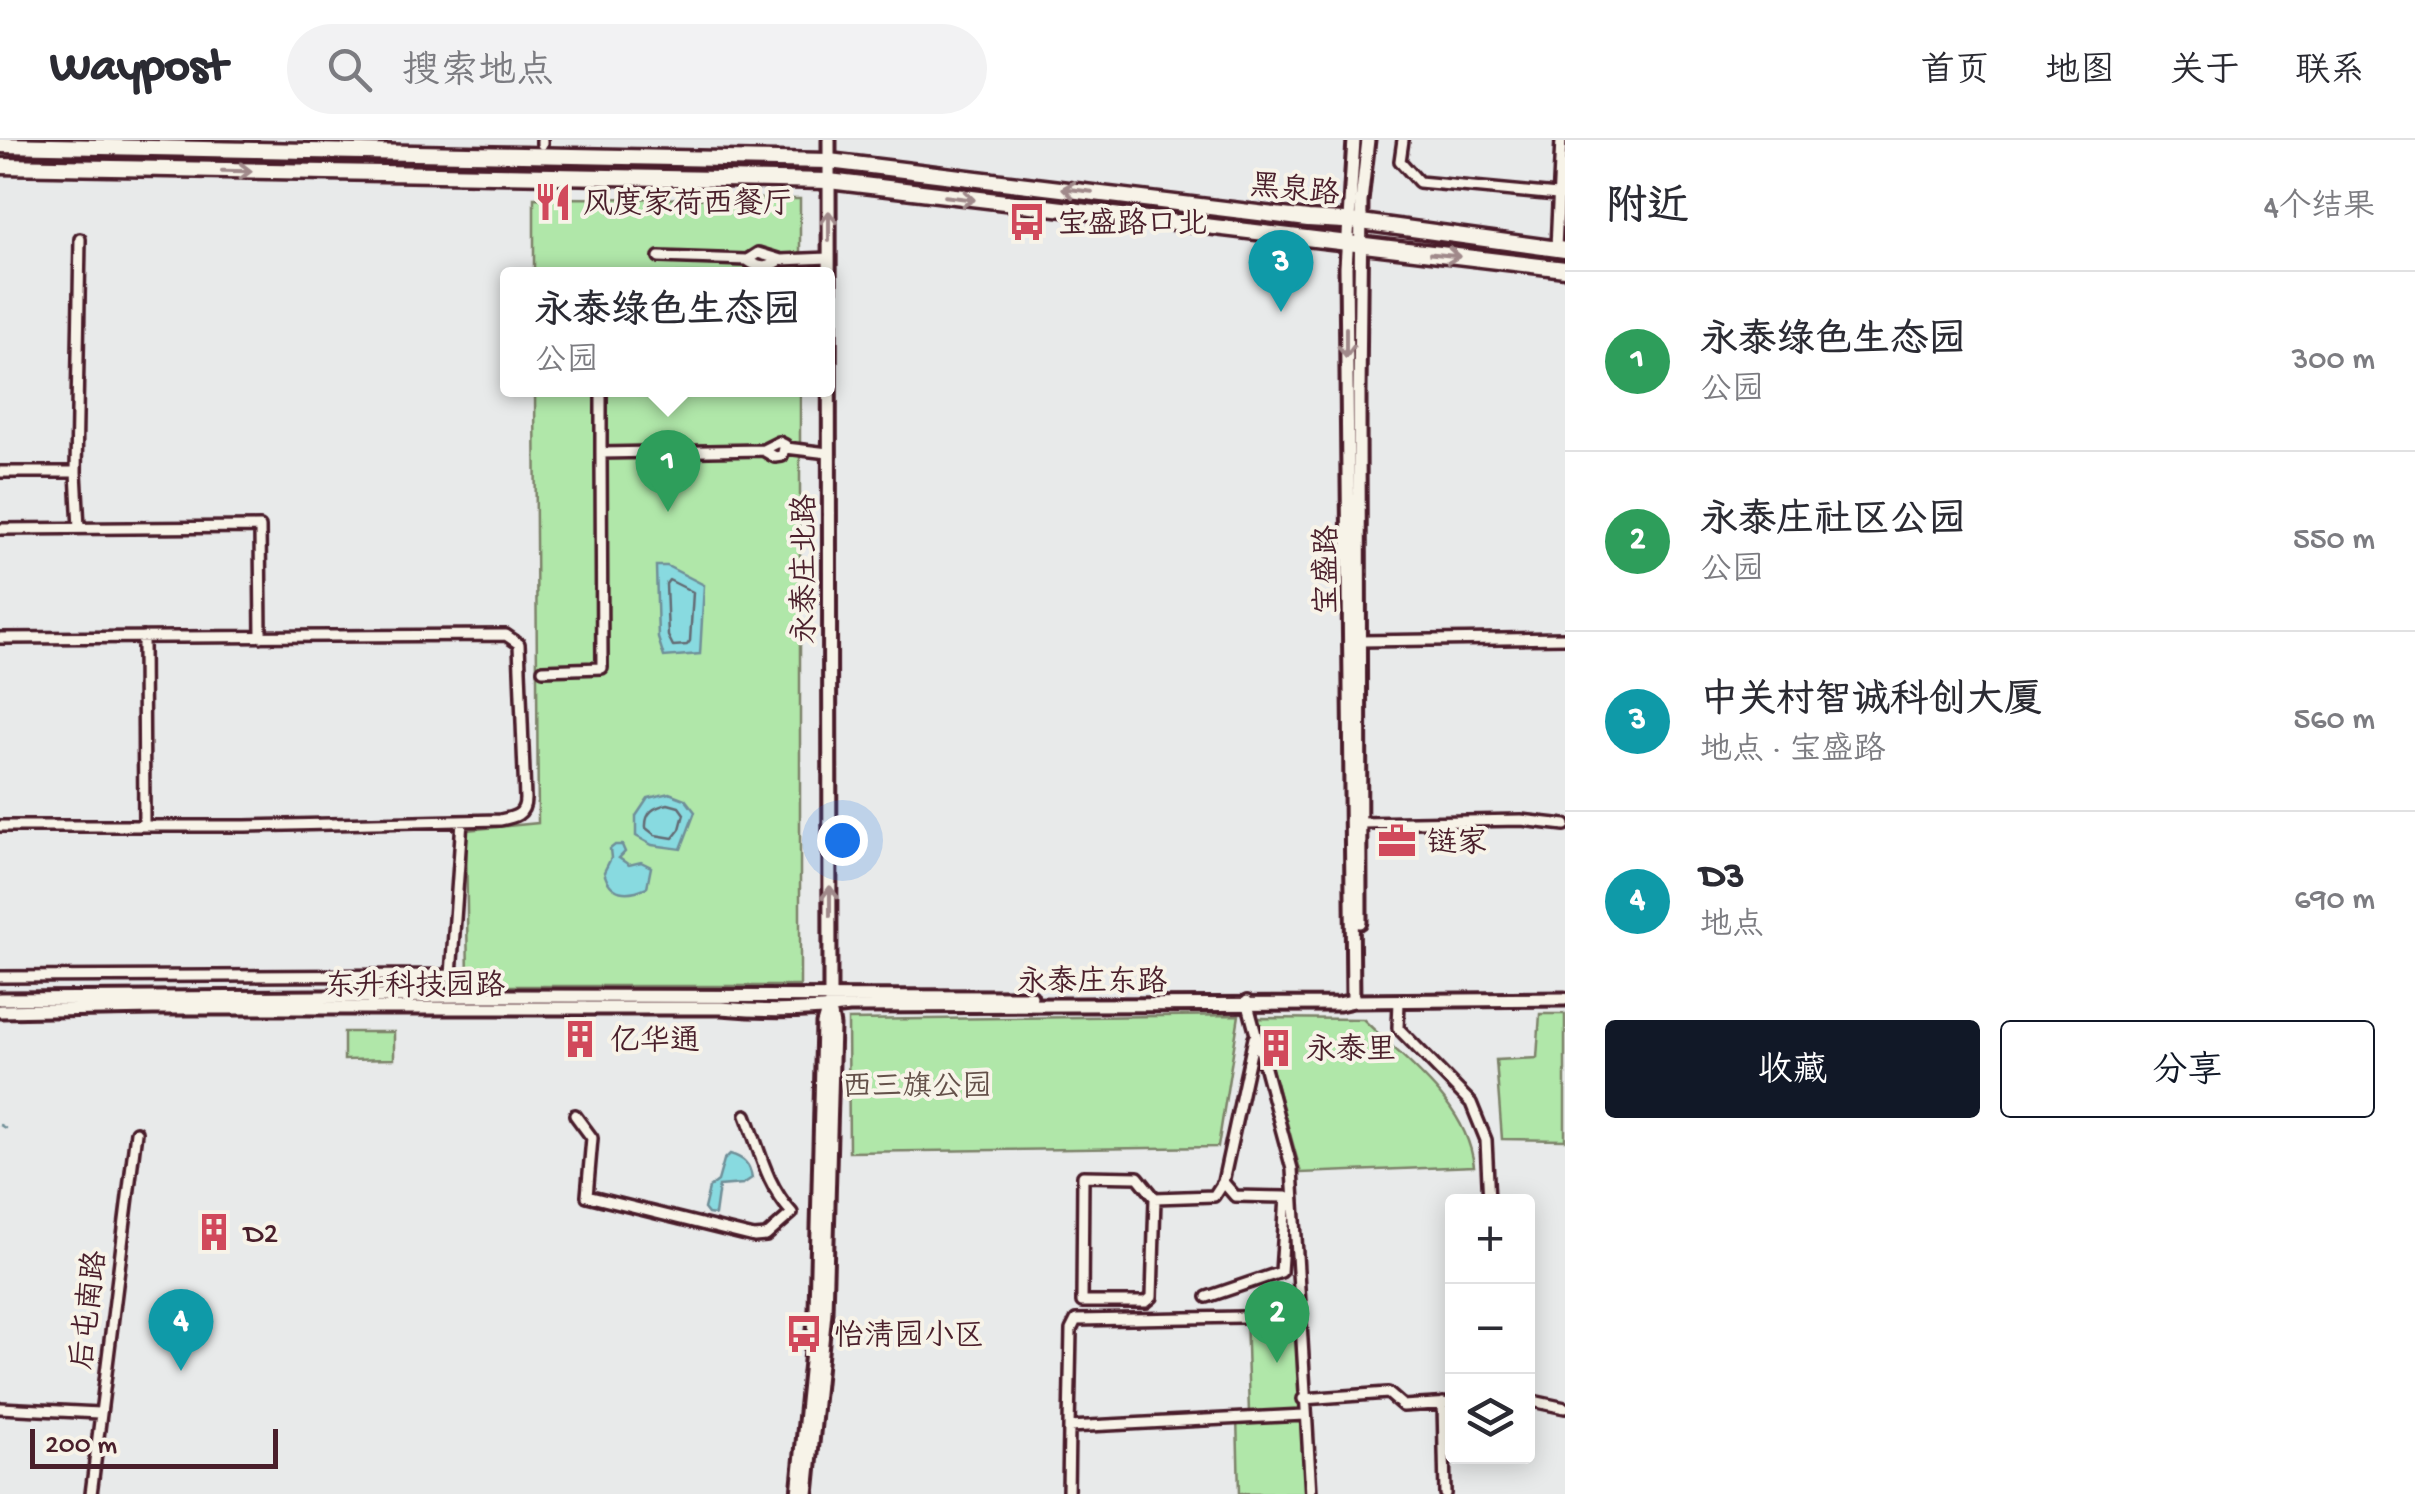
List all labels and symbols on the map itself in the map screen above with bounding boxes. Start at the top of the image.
one-way arrow [220,162,253,180]
street label: 黑泉路 [1248,168,1341,215]
one-way arrow [1062,180,1094,199]
restaurant icon: 风度家荷西餐厅 [532,181,574,223]
place label: 风度家荷西餐厅 [583,187,793,224]
one-way arrow [944,189,976,208]
bus stop icon: 宝盛路口北 [1006,201,1048,243]
place label: 宝盛路口北 [1057,207,1207,244]
one-way arrow [820,210,838,242]
pin: 3 [1248,230,1314,312]
one-way arrow [1429,246,1461,265]
one-way arrow [1336,326,1356,358]
pin: 1 [636,430,700,512]
street label: 永泰庄北路 [788,494,825,644]
street label: 宝盛路 [1310,525,1347,615]
your location [817,815,868,866]
office icon: 链家 [1376,820,1418,862]
place label: 链家 [1427,826,1487,863]
one-way arrow [820,885,840,918]
street label: 永泰庄东路 [1017,965,1167,1002]
street label: 东升科技园路 [325,969,505,1006]
building icon: 亿华通 [559,1018,601,1060]
place label: 亿华通 [610,1024,700,1061]
building icon: 永泰里 [1255,1027,1297,1069]
place label: 永泰里 [1306,1033,1396,1070]
park label: 西三旗公园 [842,1071,992,1107]
building icon: D2 [193,1211,235,1253]
place label: D2 [242,1219,278,1254]
street label: 后屯南路 [65,1249,116,1372]
pin: 2 [1244,1280,1310,1363]
pin: 4 [148,1288,214,1371]
bus stop icon: 怡清园小区 [783,1313,825,1355]
place label: 怡清园小区 [834,1319,984,1356]
scale bar [30,1424,278,1468]

